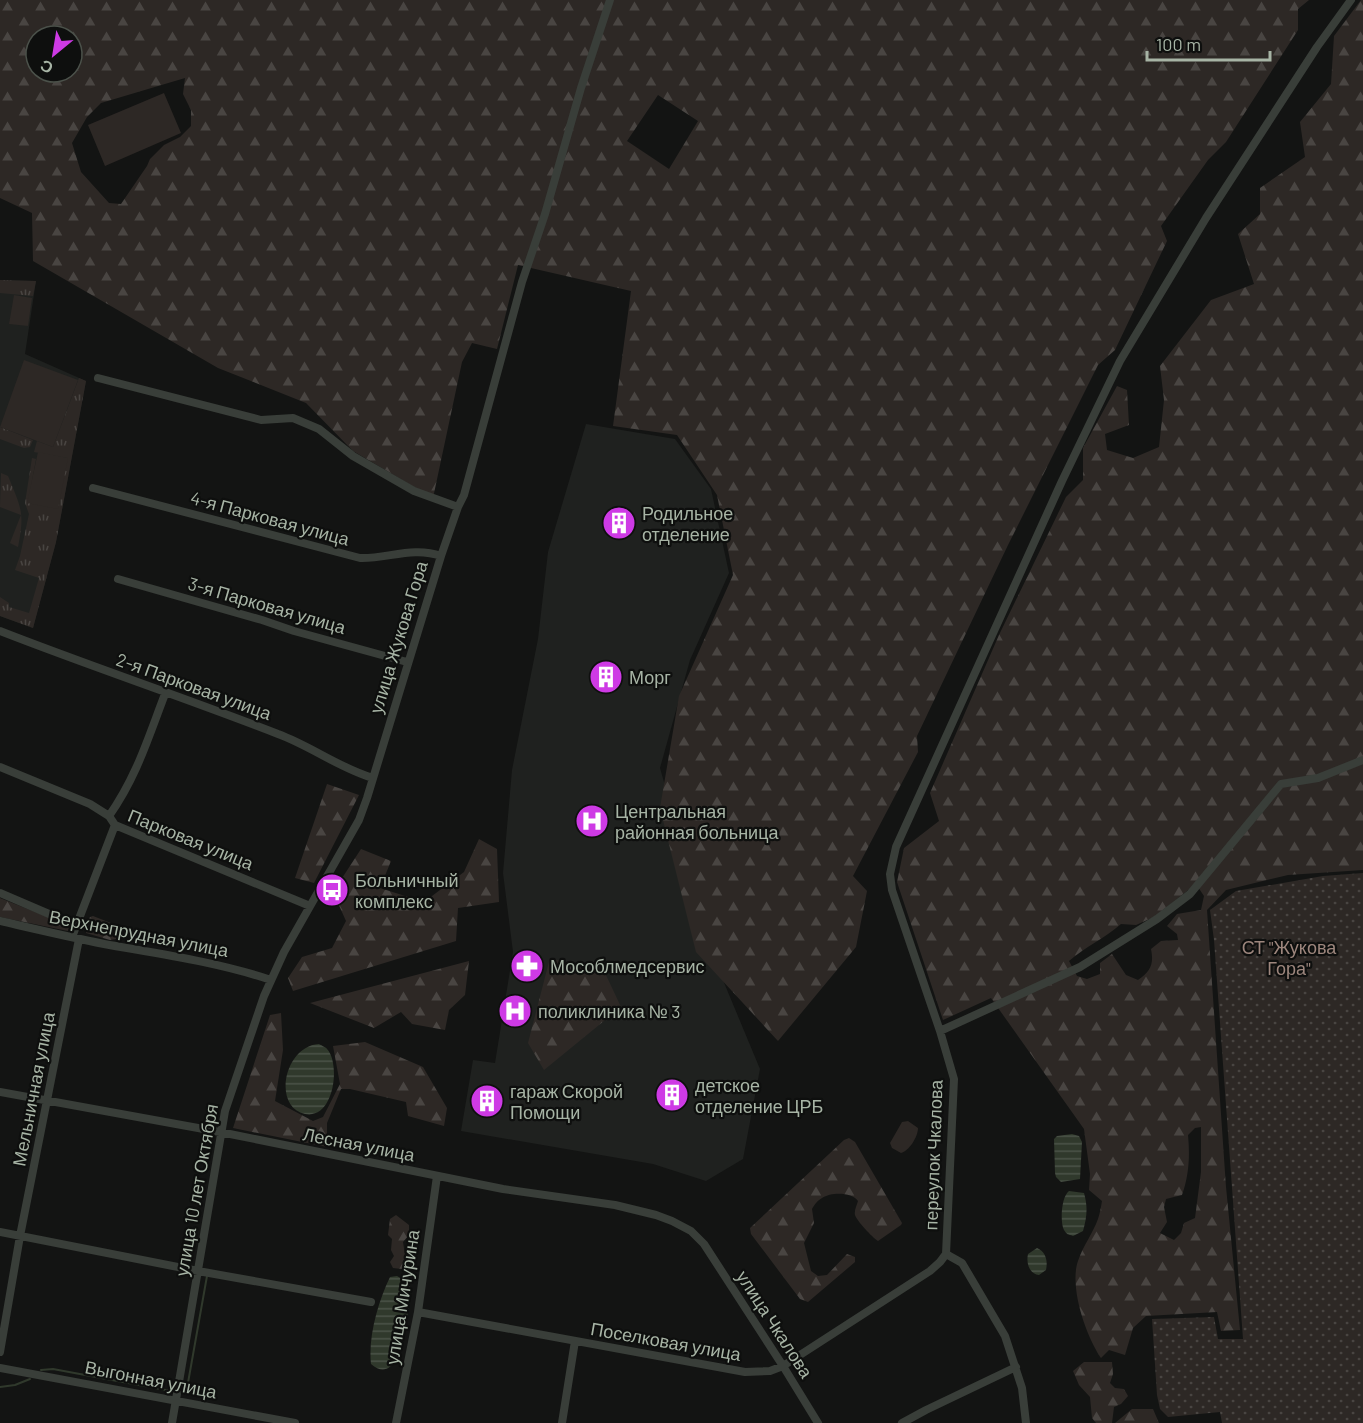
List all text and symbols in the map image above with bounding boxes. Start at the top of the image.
north arrow [24,24,84,84]
scale bar [1147,24,1270,62]
text: 100 m [1156,33,1201,55]
text: С [36,56,56,79]
street label: 4-я Парковая улица [188,486,353,550]
place label: Родильное отделение [642,502,733,545]
building icon: Родильное отделение [601,505,637,541]
street label: улица Жукова Гора [364,557,432,716]
street label: 3-я Парковая улица [186,572,349,638]
street label: 2-я Парковая улица [113,648,275,725]
building icon: Морг [588,659,624,695]
place label: Морг [629,666,671,688]
place label: Центральная районная больница [615,800,779,843]
hospital icon: Центральная районная больница [574,803,610,839]
street label: Парковая улица [125,804,258,875]
place label: Больничный комплекс [355,869,459,912]
bus stop icon: Больничный комплекс [314,872,350,908]
street label: Верхнепрудная улица [48,905,231,961]
park label: СТ "Жукова Гора" [1242,936,1337,979]
pharmacy icon: Мособлмедсервис [509,948,545,984]
place label: Мособлмедсервис [550,955,705,977]
hospital icon: поликлиника № 3 [497,993,533,1029]
place label: поликлиника № 3 [538,1000,681,1022]
street label: Мельничная улица [7,1009,59,1168]
place label: детское отделение ЦРБ [695,1074,823,1117]
building icon: детское отделение ЦРБ [654,1077,690,1113]
street label: переулок Чкалова [919,1078,947,1231]
place label: гараж Скорой Помощи [510,1080,623,1123]
building icon: гараж Скорой Помощи [469,1083,505,1119]
street label: улица 10 лет Октября [170,1102,222,1278]
street label: Лесная улица [301,1122,418,1166]
street label: улица Мичурина [380,1227,424,1366]
street label: улица Чкалова [732,1266,818,1383]
street label: Поселковая улица [589,1317,744,1365]
street label: Выгонная улица [83,1355,220,1403]

